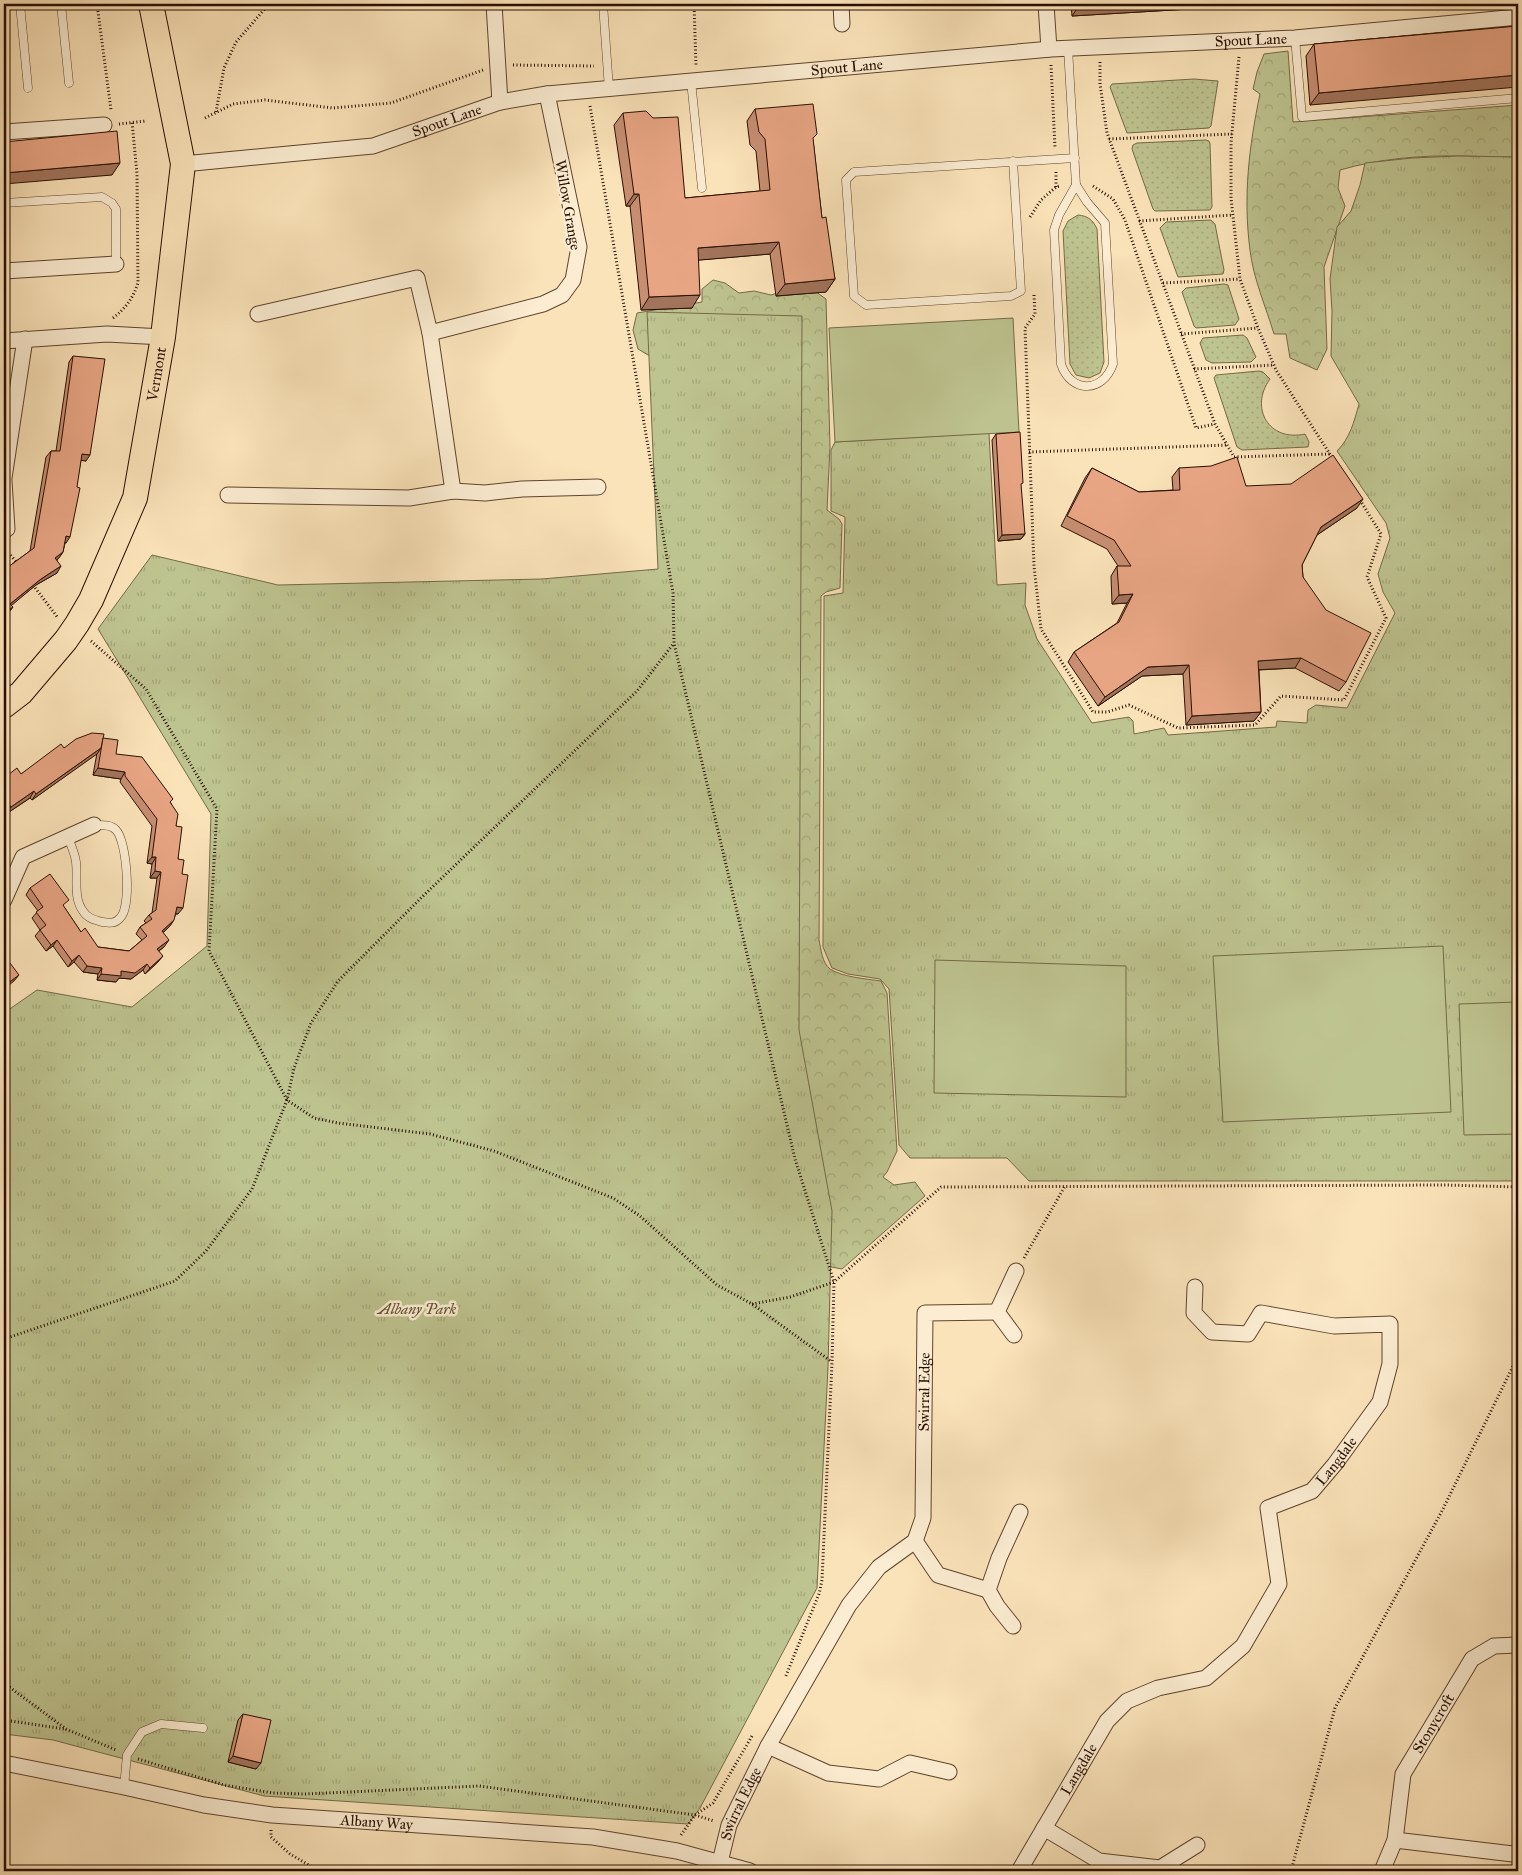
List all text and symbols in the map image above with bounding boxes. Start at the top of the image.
street label: Spout Lane [1214,29,1287,51]
street label: Spout Lane [810,55,884,79]
street label: Spout Lane [410,100,484,141]
street label: Willow Grange [551,158,585,252]
street label: Vermont [143,345,170,404]
park label: Albany Park [376,1300,456,1318]
street label: Swirral Edge [915,1352,934,1432]
street label: Langdale [1312,1433,1361,1489]
street label: Stonycroft [1409,1690,1458,1757]
street label: Langdale [1057,1740,1101,1798]
street label: Swirral Edge [717,1764,765,1842]
street label: Albany Way [339,1811,414,1834]

